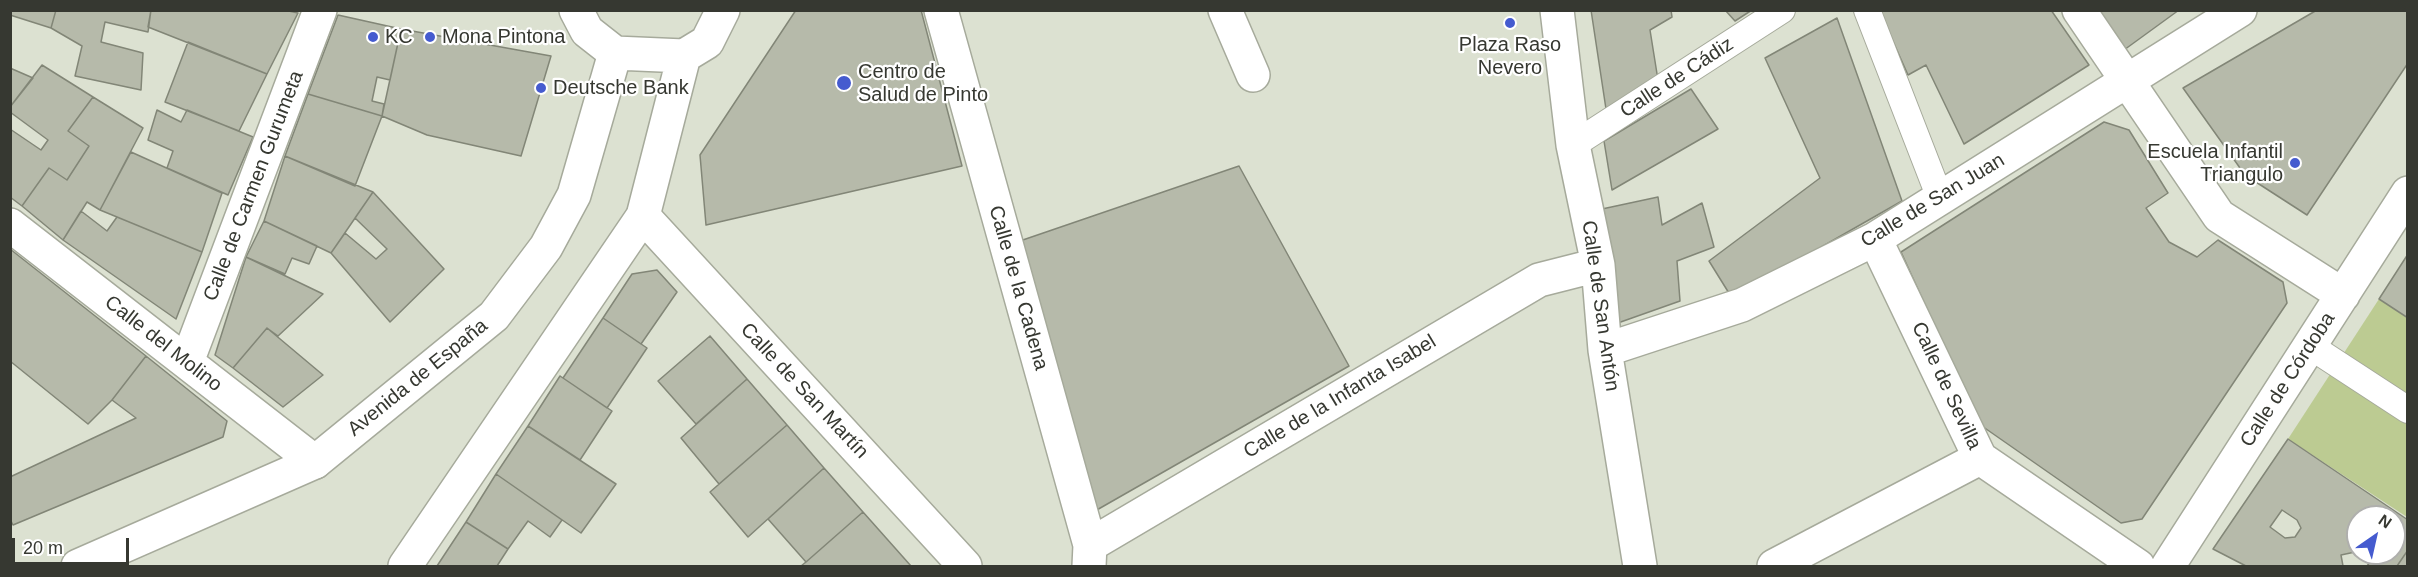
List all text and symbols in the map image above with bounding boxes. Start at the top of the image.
marker: Plaza Raso Nevero [1503,16,1517,30]
place label: KC [385,25,413,49]
place label: Mona Pintona [442,25,565,49]
marker: KC [366,30,380,44]
marker: Mona Pintona [423,30,437,44]
place label: Plaza Raso Nevero [1459,33,1561,80]
street label: Calle de Cádiz [1616,33,1738,123]
place label: Centro de Salud de Pinto [858,60,988,107]
street label: Calle de Carmen Gurumeta [199,68,309,304]
marker: Centro de Salud de Pinto [835,74,853,92]
place label: Deutsche Bank [553,76,689,100]
marker: Deutsche Bank [534,81,548,95]
place label: Escuela Infantil Triangulo [2147,140,2283,187]
street label: Calle de San Juan [1857,149,2009,253]
marker: Escuela Infantil Triangulo [2288,156,2302,170]
street label: Calle de la Cadena [983,203,1053,373]
street label: Calle de San Antón [1576,219,1624,393]
street label: Calle del Molino [100,291,226,397]
street label: Calle de Córdoba [2236,308,2340,452]
street label: Avenida de España [343,314,493,442]
street label: Calle de San Martín [735,318,873,464]
street label: Calle de Sevilla [1906,318,1986,454]
street label: Calle de la Infanta Isabel [1239,330,1441,464]
north arrow [2346,505,2406,565]
text: N [2376,511,2395,532]
scale bar [15,526,132,564]
text: 20 m [23,538,63,558]

